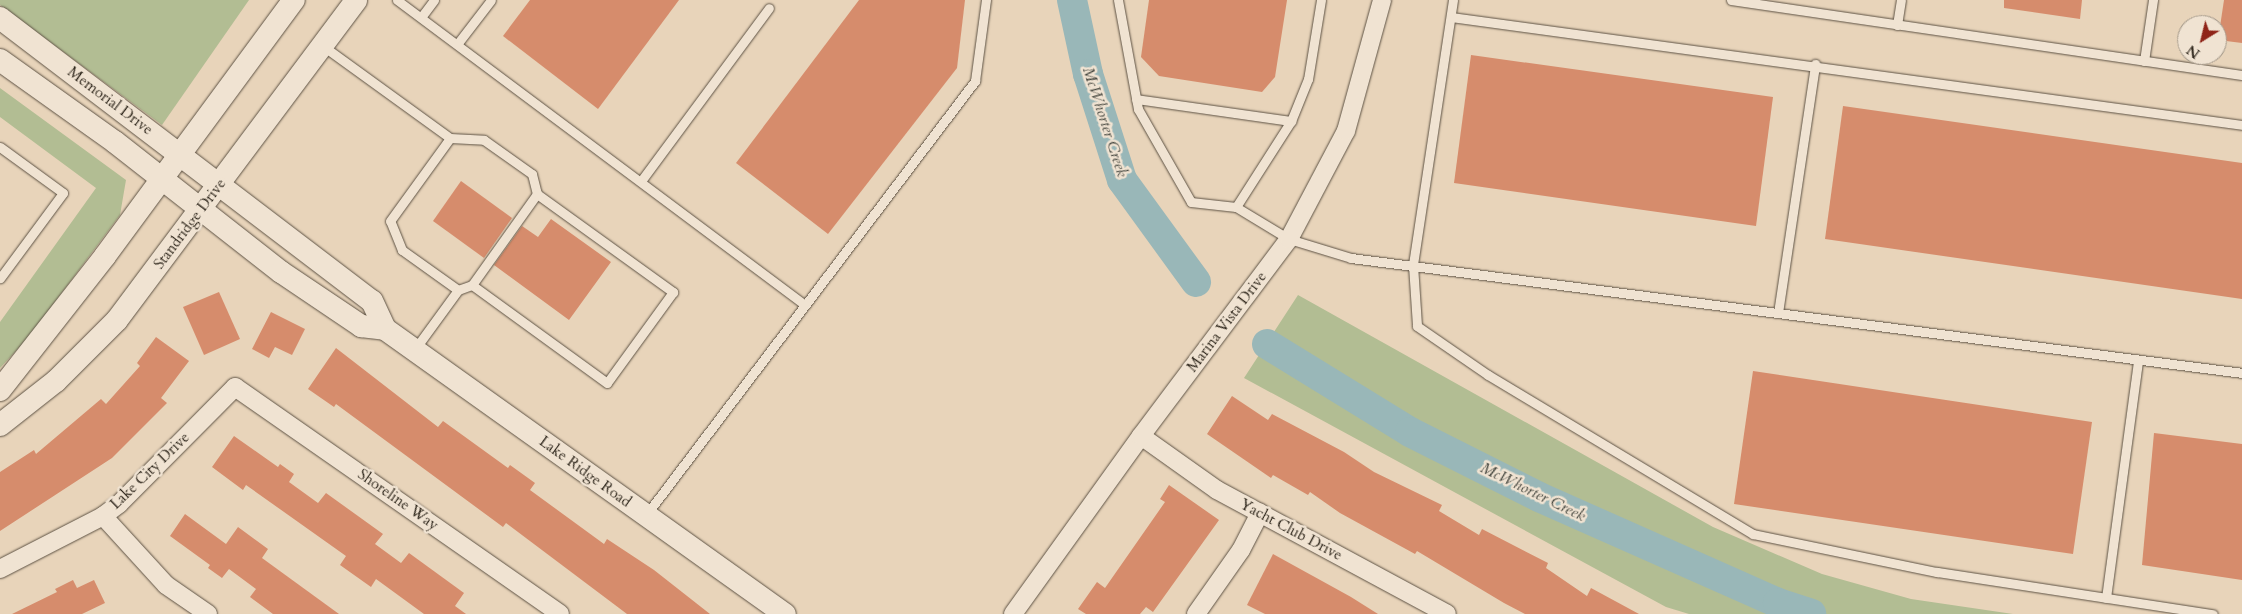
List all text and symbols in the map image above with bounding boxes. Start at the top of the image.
north arrow [2177,15,2227,65]
text: N [2183,40,2204,63]
street label: Memorial Drive [64,63,156,139]
water label: McWhorter Creek [1078,64,1132,180]
street label: Standridge Drive [150,175,230,273]
street label: Marina Vista Drive [1183,268,1271,376]
street label: Lake City Drive [107,429,193,513]
street label: Lake Ridge Road [536,433,634,511]
water label: McWhorter Creek [1477,458,1589,526]
street label: Shoreline Way [354,466,442,534]
street label: Yacht Club Drive [1237,495,1345,565]

